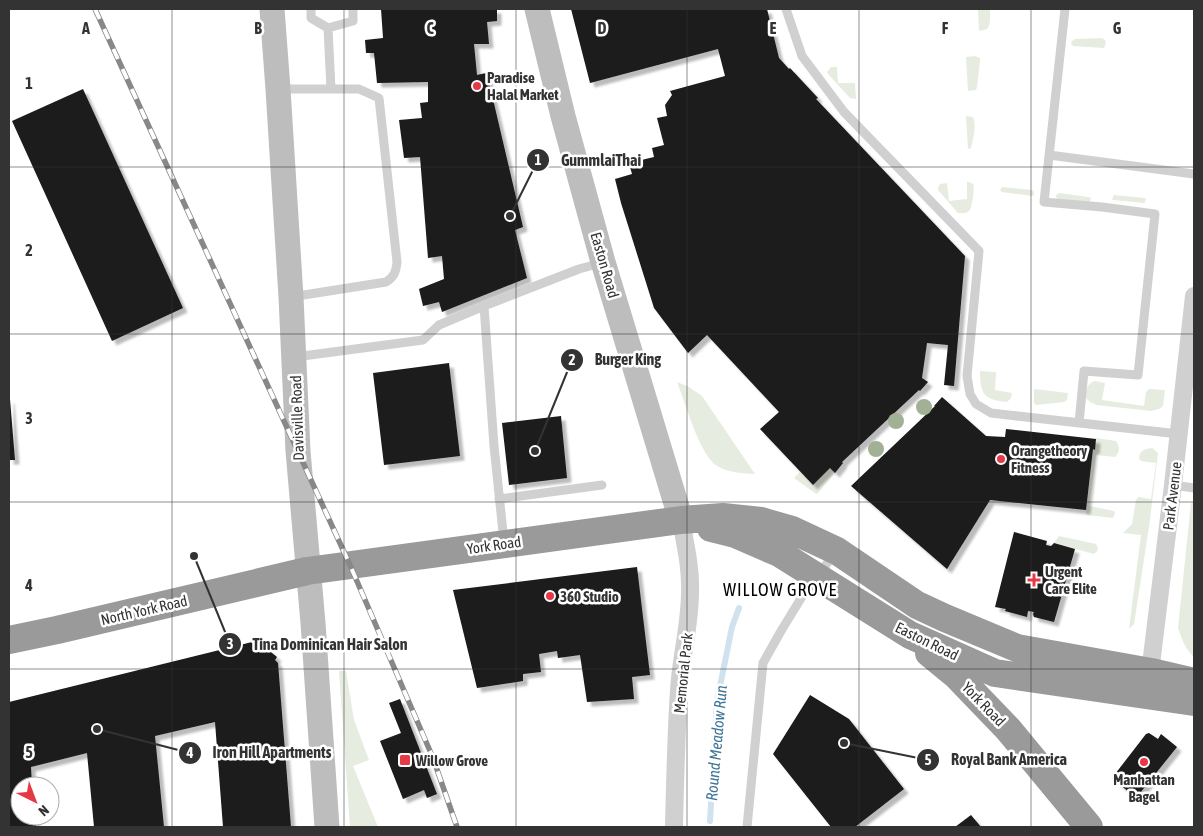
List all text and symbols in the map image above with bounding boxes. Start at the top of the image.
text: A [81,19,90,37]
text: B [254,19,262,37]
text: C [426,19,434,37]
text: D [598,19,607,37]
text: E [770,19,777,37]
text: F [942,19,949,37]
text: G [1113,19,1122,37]
place label: Paradise Halal Market [487,69,559,103]
text: 1 [25,74,33,92]
marker: Paradise Halal Market [471,80,483,92]
callout: GummlaiThai [526,145,651,176]
text: 1 [534,151,542,168]
text: GummlaiThai [561,151,641,169]
street label: Easton Road [587,230,623,300]
text: 2 [25,241,33,259]
callout: Burger King [560,344,671,375]
text: Burger King [595,350,661,368]
text: 2 [568,351,576,368]
street label: Davisville Road [287,375,307,461]
text: 3 [25,409,33,427]
place label: Orangetheory Fitness [1011,442,1088,476]
marker: Orangetheory Fitness [995,453,1007,465]
street label: Park Avenue [1159,461,1185,531]
street label: York Road [466,533,522,557]
place label: Urgent Care Elite [1045,563,1097,597]
marker: Urgent Care Elite [1027,573,1041,587]
text: 4 [24,576,33,594]
district label: WILLOW GROVE [723,579,837,600]
place label: 360 Studio [560,588,619,605]
marker: 360 Studio [544,590,556,602]
street label: North York Road [99,592,189,628]
street label: Easton Road [893,618,961,664]
callout: Tina Dominican Hair Salon [217,628,417,659]
street label: Memorial Park [670,632,696,714]
text: 3 [226,635,234,652]
text: Tina Dominican Hair Salon [252,635,408,653]
street label: York Road [959,678,1009,730]
water label: Round Meadow Run [702,684,730,802]
callout: Iron Hill Apartments [177,737,341,768]
text: 5 [25,743,33,761]
text: Iron Hill Apartments [213,743,332,761]
text: 4 [185,744,194,761]
callout: Royal Bank America [916,744,1077,775]
text: Royal Bank America [951,750,1067,768]
text: 5 [924,751,932,768]
place label: Willow Grove [415,752,488,769]
marker: Willow Grove [398,753,412,767]
marker: Manhattan Bagel [1138,756,1150,768]
place label: Manhattan Bagel [1113,771,1175,805]
north arrow [10,776,60,826]
text: N [35,802,52,819]

